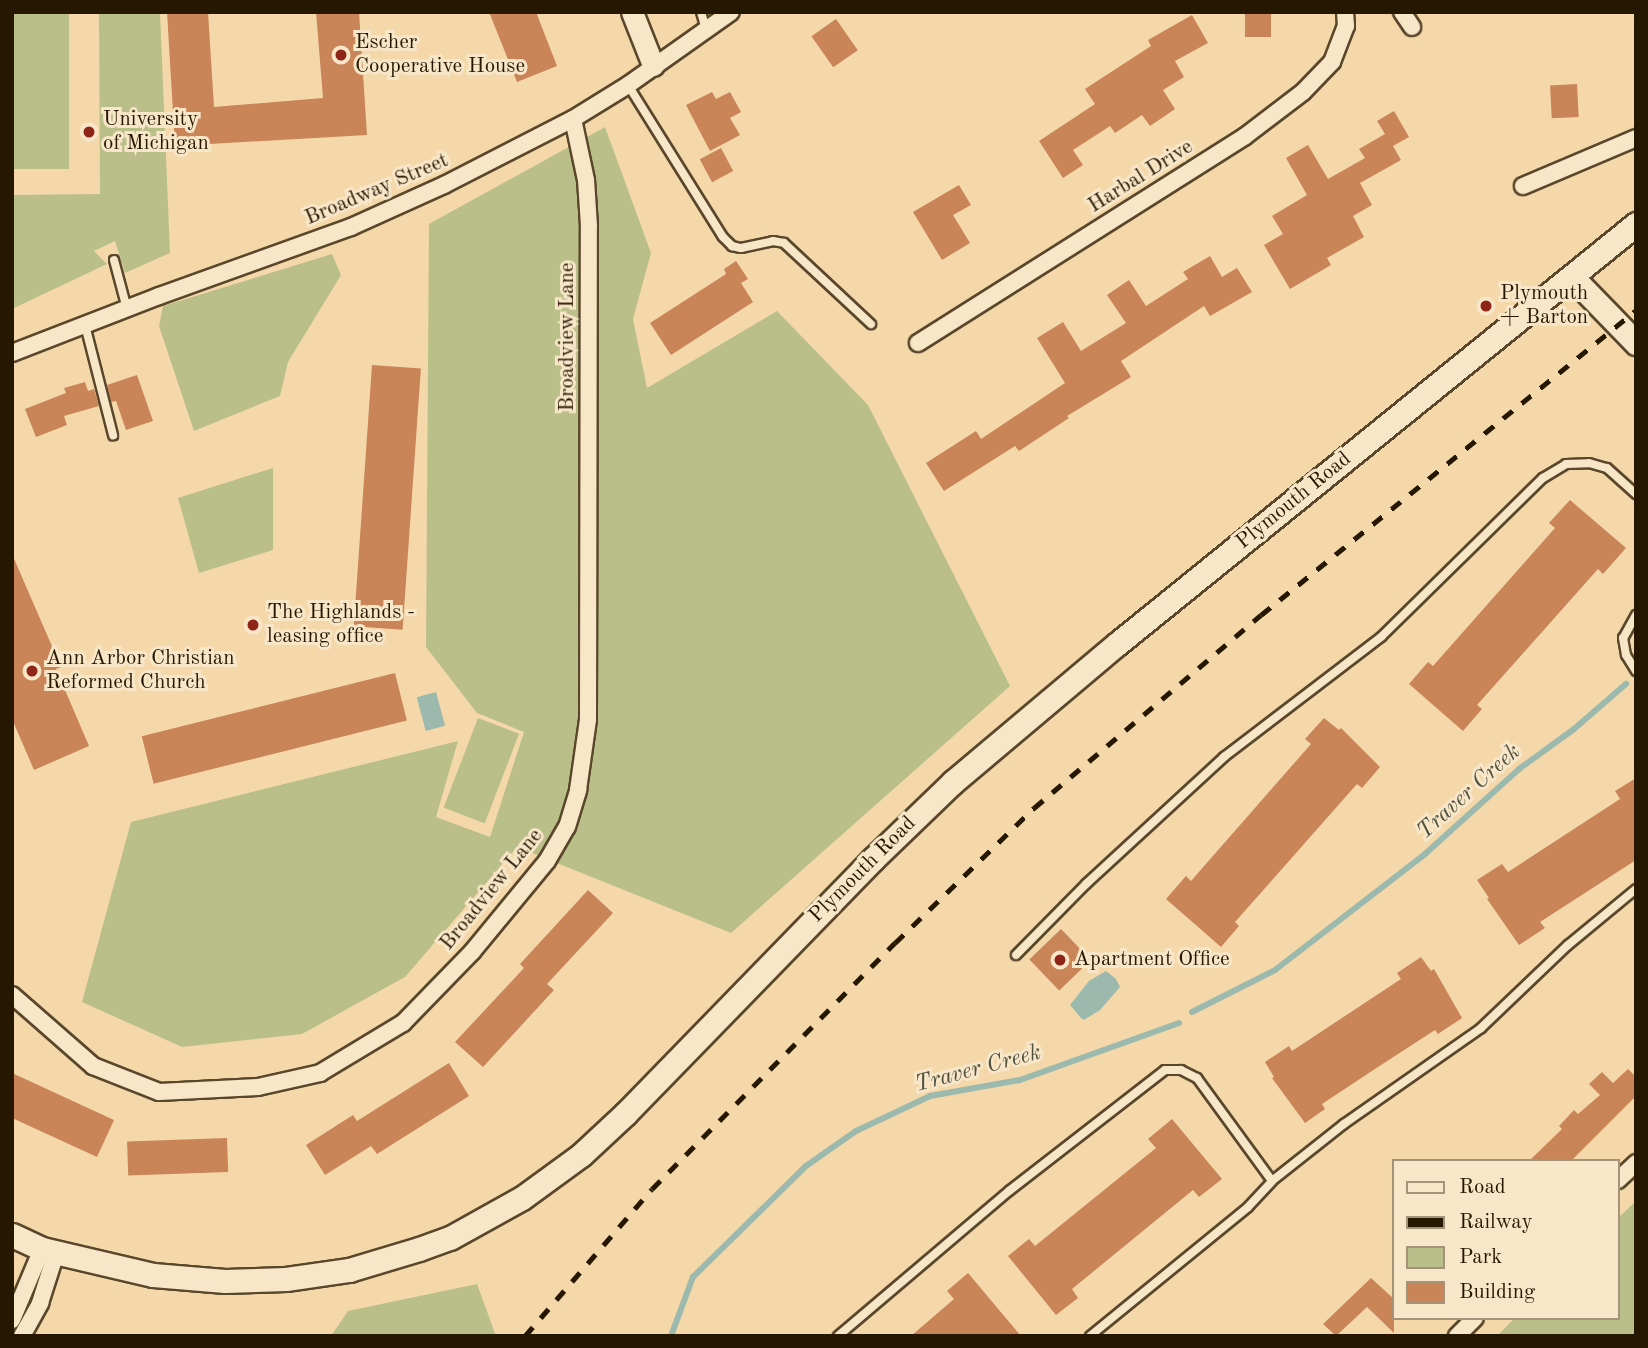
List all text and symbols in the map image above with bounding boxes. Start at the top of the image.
place label: Escher Cooperative House [355,30,525,80]
marker: Escher Cooperative House [333,47,349,63]
place label: University of Michigan [103,107,209,157]
marker: University of Michigan [81,124,97,140]
street label: Harbal Drive [1084,135,1198,219]
street label: Broadway Street [302,148,452,232]
street label: Broadview Lane [555,263,581,411]
place label: Plymouth + Barton [1500,281,1588,331]
marker: Plymouth + Barton [1478,298,1494,314]
street label: Plymouth Road [1231,447,1357,555]
place label: The Highlands - leasing office [267,600,415,650]
marker: The Highlands - leasing office [245,617,261,633]
place label: Ann Arbor Christian Reformed Church [46,646,235,696]
marker: Ann Arbor Christian Reformed Church [24,663,40,679]
water label: Traver Creek [1412,738,1526,846]
street label: Plymouth Road [804,811,922,929]
street label: Broadview Lane [435,824,549,956]
place label: Apartment Office [1074,947,1230,973]
marker: Apartment Office [1052,952,1068,968]
water label: Traver Creek [912,1039,1044,1099]
legend [1392,1159,1620,1320]
text: Road [1459,1177,1506,1198]
text: Railway [1459,1212,1533,1233]
text: Park [1459,1247,1502,1268]
text: Building [1459,1282,1535,1303]

